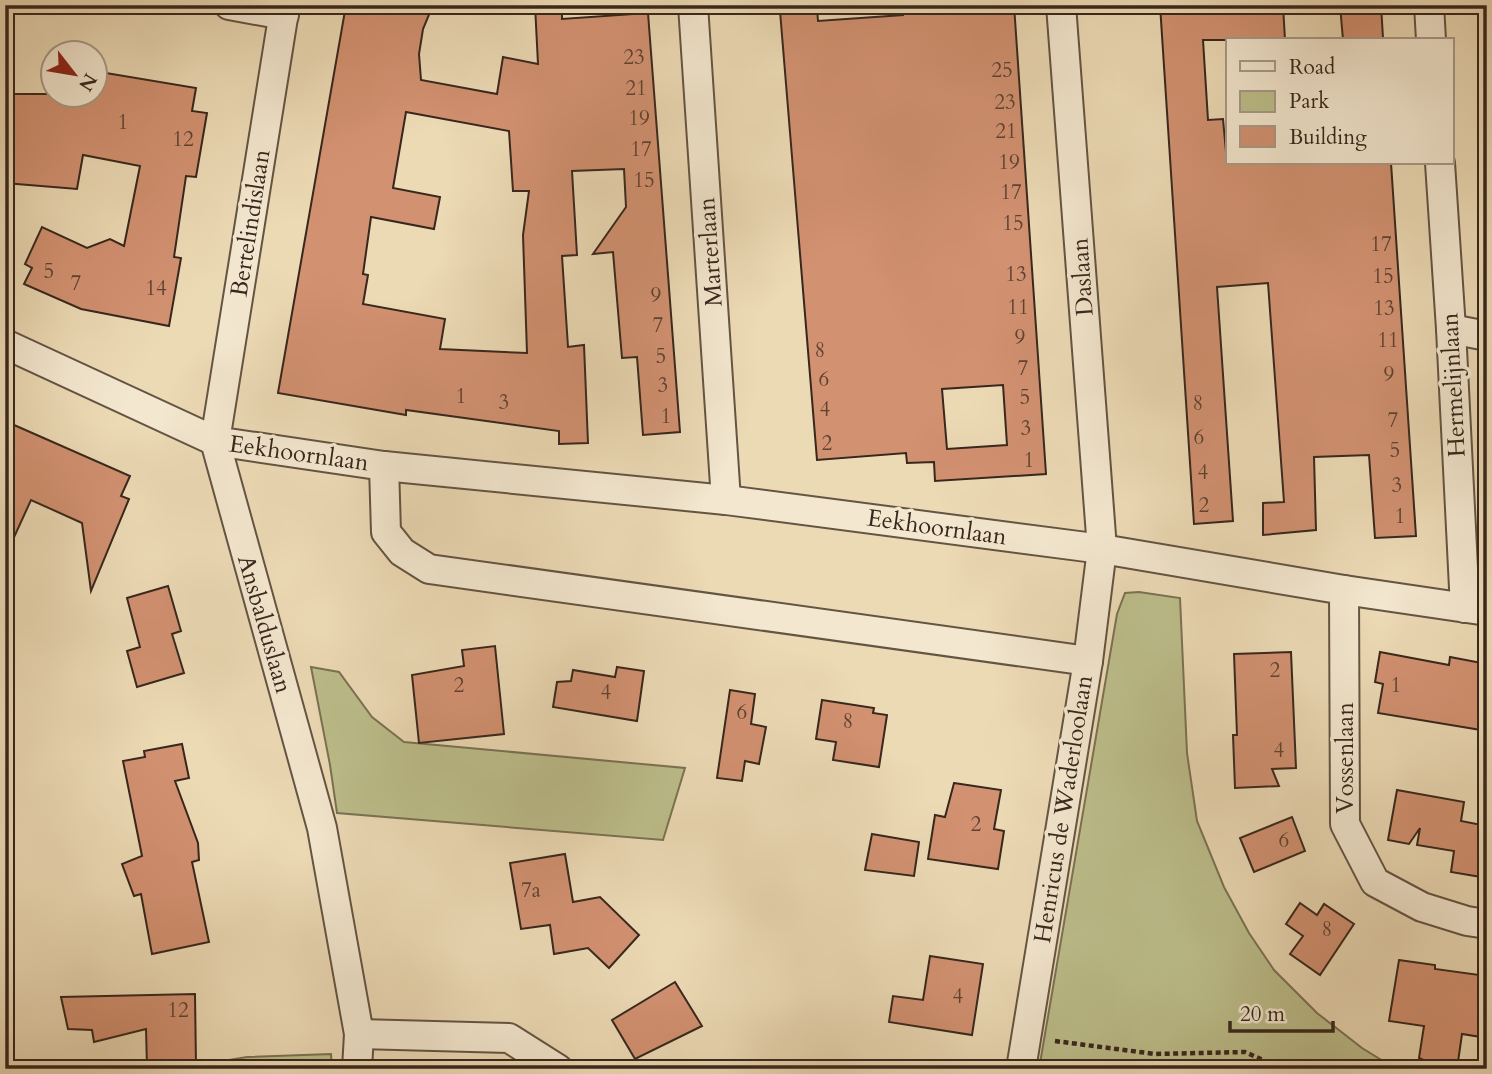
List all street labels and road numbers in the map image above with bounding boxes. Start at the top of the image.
street label: Bertelindislaan [223,147,278,299]
street label: Marterlaan [690,196,731,308]
street label: Daslaan [1063,236,1102,317]
street label: Hermelijnlaan [1433,312,1474,458]
street label: Eekhoornlaan [227,427,371,480]
street label: Eekhoornlaan [865,501,1009,554]
street label: Ansbalduslaan [229,551,300,698]
street label: Henricus de Waderloolaan [1026,672,1101,945]
street label: Vossenlaan [1329,702,1362,814]

